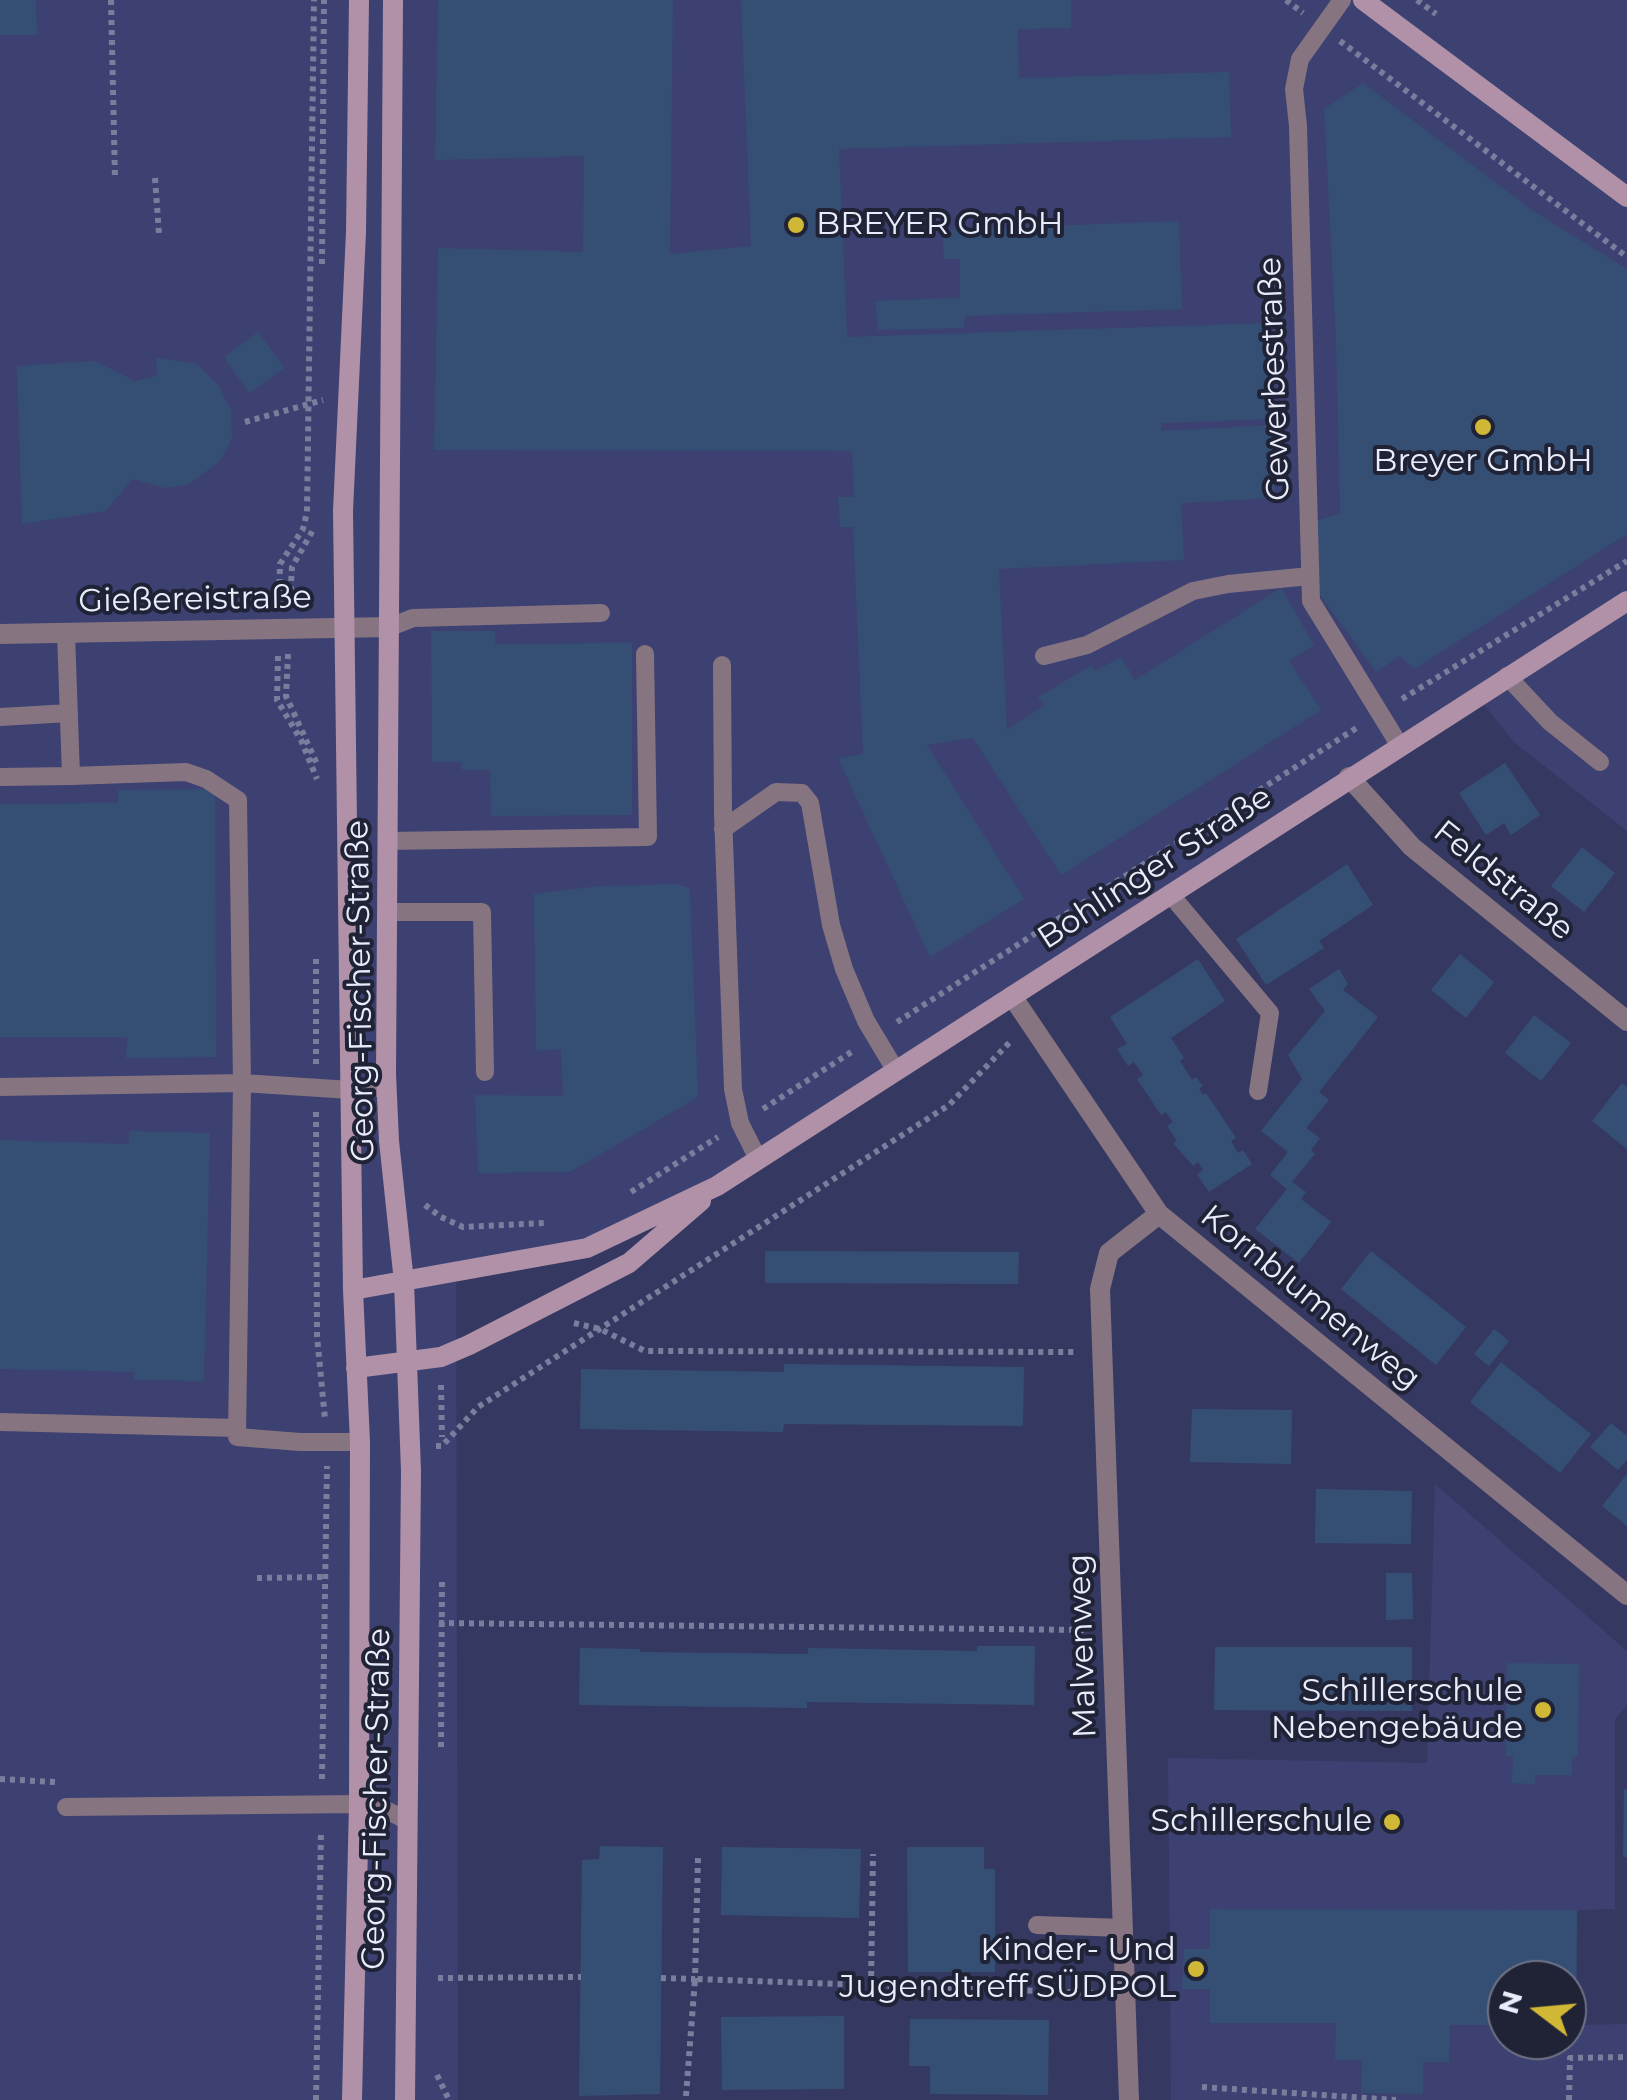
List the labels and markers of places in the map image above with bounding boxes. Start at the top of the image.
place label: BREYER GmbH [816,206,1064,244]
marker: BREYER GmbH [785,214,807,236]
marker: Breyer GmbH [1472,416,1494,438]
place label: Breyer GmbH [1373,443,1593,481]
place label: Schillerschule Nebengebäude [1271,1673,1523,1748]
marker: Schillerschule Nebengebäude [1532,1699,1554,1721]
place label: Schillerschule [1151,1803,1372,1841]
marker: Schillerschule [1381,1811,1403,1833]
place label: Kinder- Und Jugendtreff SÜDPOL [839,1932,1176,2007]
marker: Kinder- Und Jugendtreff SÜDPOL [1185,1958,1207,1980]

